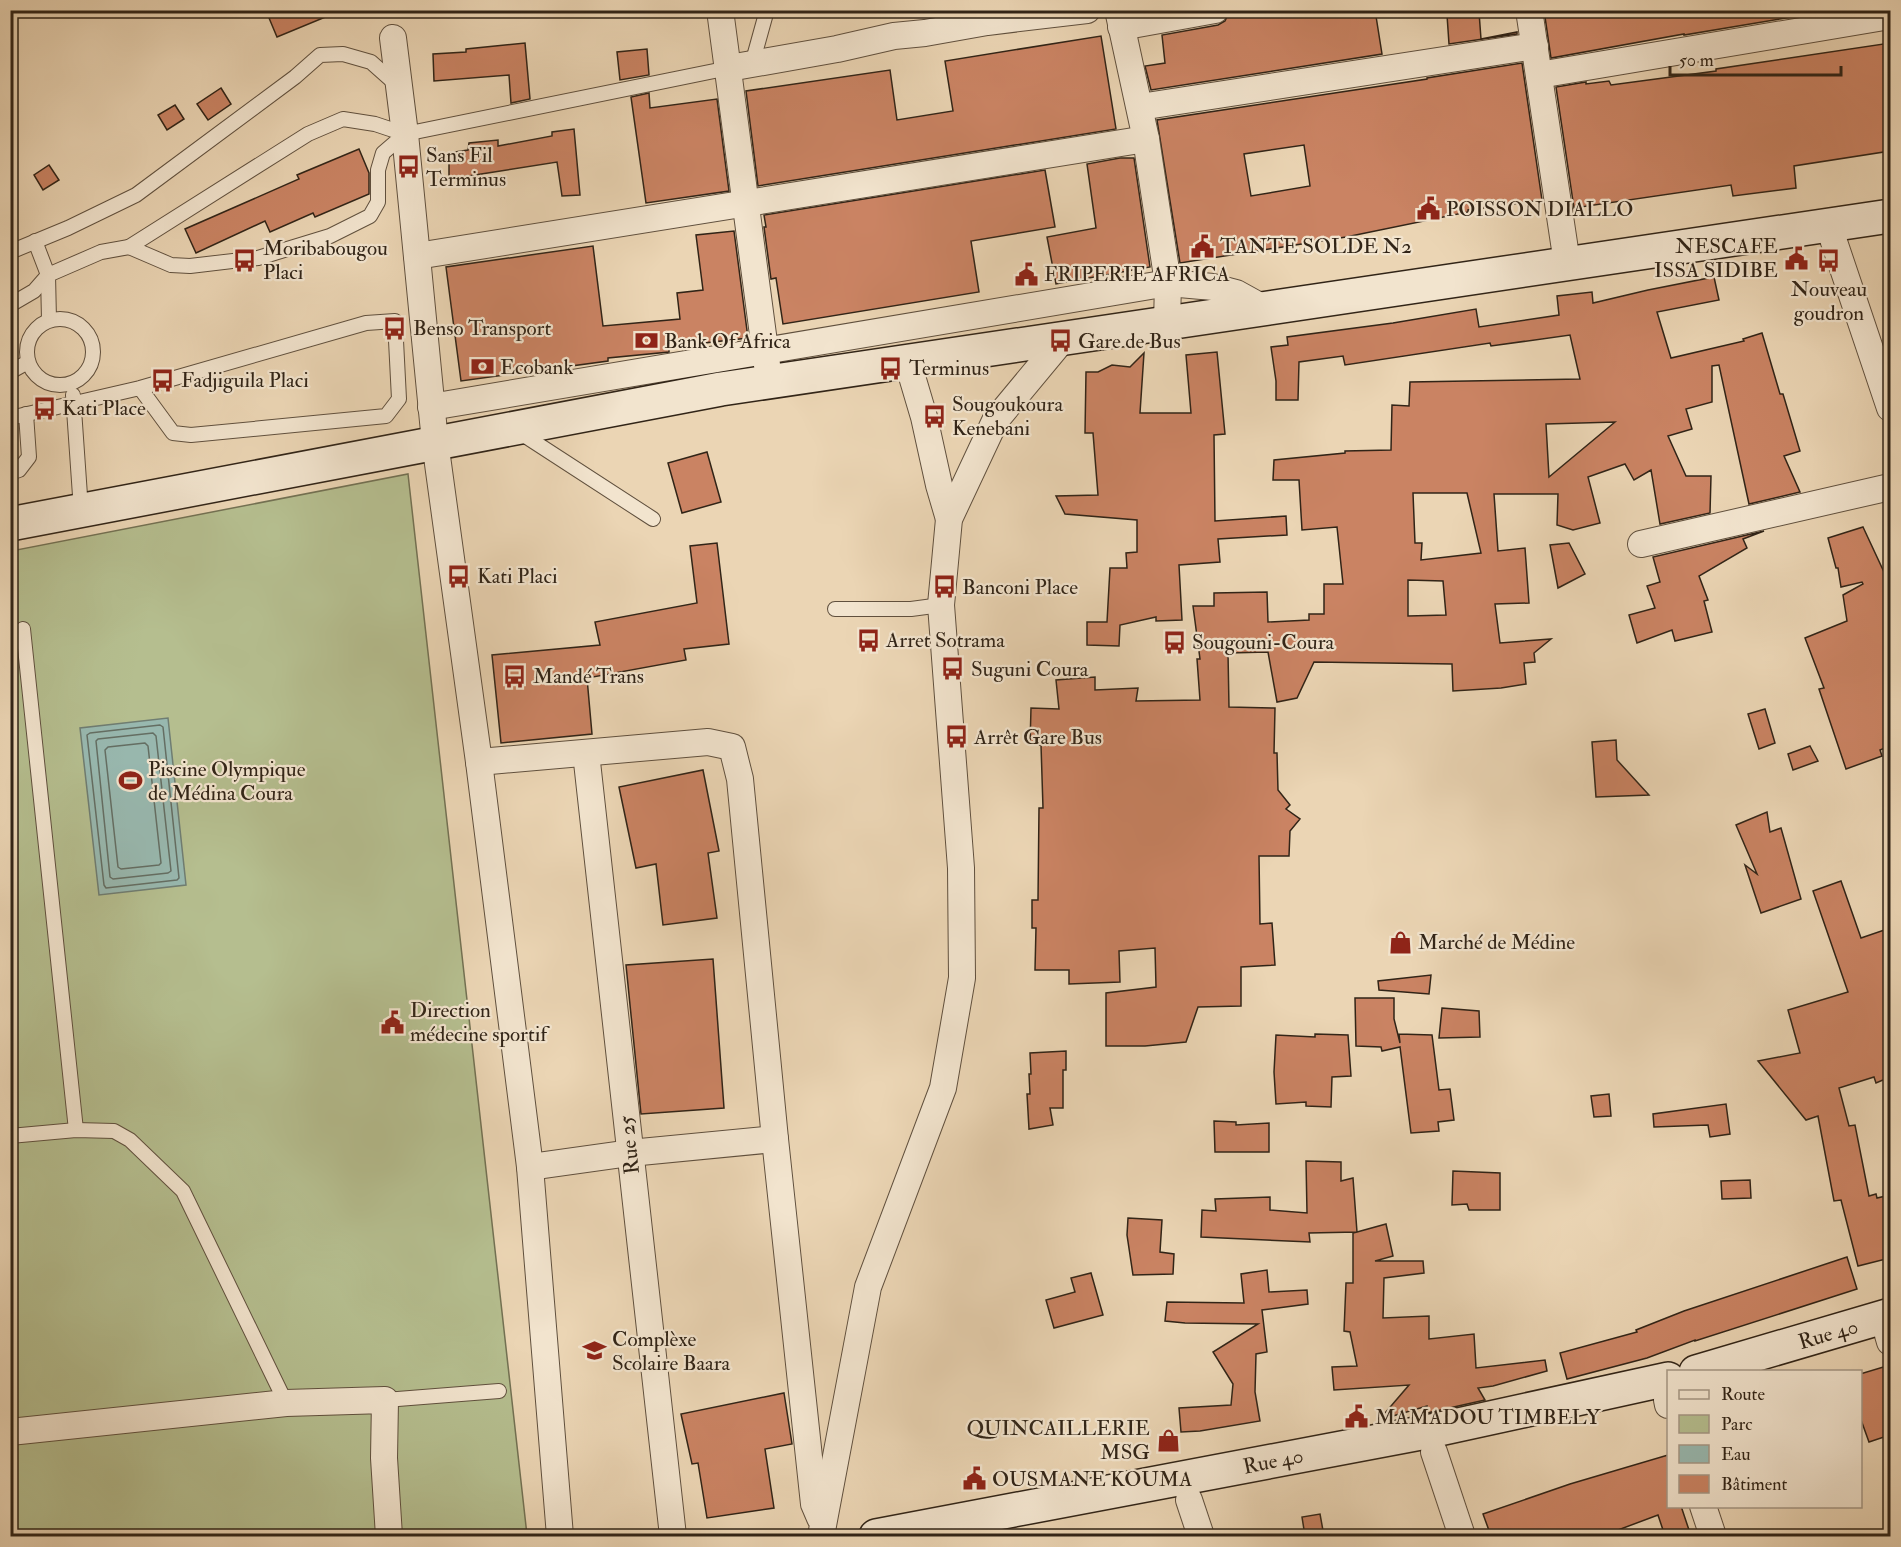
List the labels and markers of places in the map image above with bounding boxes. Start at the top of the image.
place label: Sans Fil Terminus [426,142,506,193]
bus stop icon: Sans Fil Terminus [395,154,421,180]
public building icon: POISSON DIALLO [1415,196,1441,222]
place label: POISSON DIALLO [1446,196,1633,223]
public building icon: TANTE SOLDE N2 [1189,233,1215,259]
place label: TANTE SOLDE N2 [1220,233,1412,260]
place label: NESCAFE ISSA SIDIBE [1654,233,1778,284]
place label: Moribabougou Placi [263,235,388,286]
public building icon: NESCAFE ISSA SIDIBE [1783,245,1809,271]
bus stop icon: Moribabougou Placi [232,247,258,273]
bus stop icon: Nouveau goudron [1816,248,1842,274]
public building icon: FRIPERIE AFRICA [1013,261,1039,287]
place label: FRIPERIE AFRICA [1044,261,1230,288]
place label: Nouveau goudron [1791,276,1867,327]
bus stop icon: Benso Transport [382,315,408,341]
place label: Benso Transport [413,315,551,342]
bank icon: Bank Of Africa [633,328,659,354]
place label: Bank Of Africa [664,328,791,355]
bus stop icon: Gare de Bus [1047,328,1073,354]
place label: Gare de Bus [1078,328,1181,355]
bank icon: Ecobank [469,354,495,380]
place label: Ecobank [500,354,573,381]
bus stop icon: Terminus [878,355,904,381]
place label: Terminus [909,355,989,382]
bus stop icon: Fadjiguila Placi [150,367,176,393]
place label: Fadjiguila Placi [181,367,309,394]
place label: Sougoukoura Kenebani [952,391,1063,442]
bus stop icon: Kati Place [31,395,57,421]
place label: Kati Place [62,395,146,422]
bus stop icon: Sougoukoura Kenebani [921,403,947,429]
bus stop icon: Kati Placi [446,563,472,589]
place label: Kati Placi [477,563,558,590]
bus stop icon: Banconi Place [931,574,957,600]
place label: Banconi Place [962,574,1078,601]
bus stop icon: Arret Sotrama [855,627,881,653]
place label: Arret Sotrama [885,627,1005,654]
bus stop icon: Sougouni-Coura [1161,629,1187,655]
place label: Sougouni-Coura [1192,629,1334,656]
bus stop icon: Suguni Coura [940,656,966,682]
place label: Suguni Coura [971,656,1089,683]
bus stop icon: Mandé Trans [502,663,528,689]
place label: Mandé Trans [533,663,644,690]
bus stop icon: Arrêt Gare Bus [943,724,969,750]
place label: Arrêt Gare Bus [973,724,1102,751]
place label: Piscine Olympique de Médina Coura [148,756,306,807]
sports icon: Piscine Olympique de Médina Coura [117,768,143,794]
shop icon: Marché de Médine [1387,929,1413,955]
place label: Marché de Médine [1418,929,1575,956]
place label: Direction médecine sportif [410,997,550,1048]
public building icon: Direction médecine sportif [379,1009,405,1035]
place label: Complèxe Scolaire Baara [612,1326,731,1377]
school or university icon: Complèxe Scolaire Baara [581,1338,607,1364]
public building icon: MAMADOU TIMBELY [1344,1404,1370,1430]
place label: MAMADOU TIMBELY [1375,1404,1601,1431]
place label: QUINCAILLERIE MSG [966,1415,1150,1466]
shop icon: QUINCAILLERIE MSG [1155,1427,1181,1453]
public building icon: OUSMANE KOUMA [961,1466,987,1492]
place label: OUSMANE KOUMA [992,1466,1192,1493]

